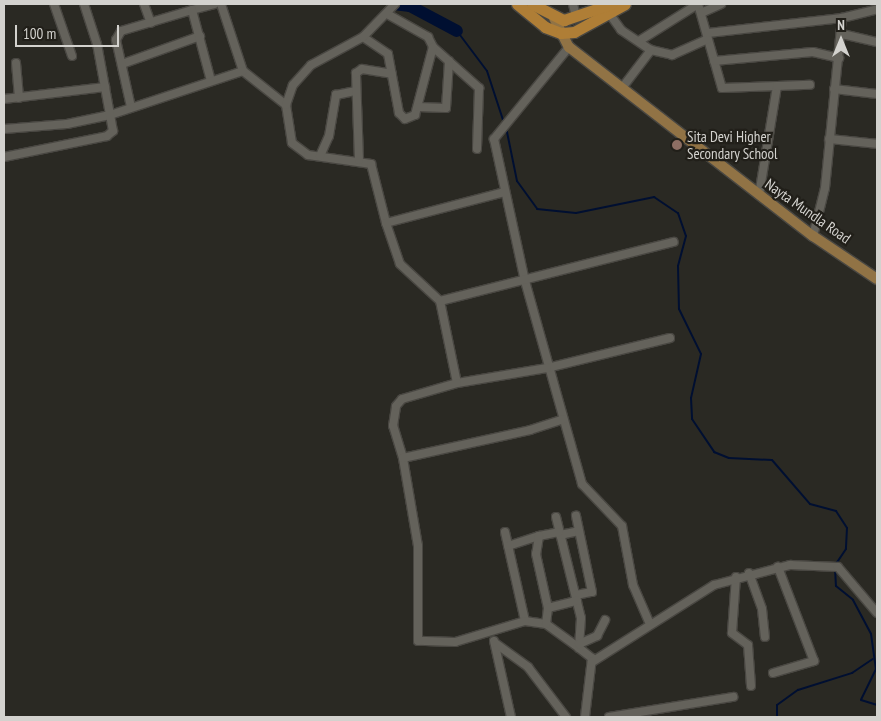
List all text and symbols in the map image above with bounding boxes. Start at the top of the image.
scale bar [18,15,121,47]
north arrow [816,15,866,65]
text: N [837,16,845,34]
text: 100 m [23,24,56,43]
place label: Sita Devi Higher Secondary School [687,127,778,162]
marker: Sita Devi Higher Secondary School [671,139,683,151]
street label: Nayta Mundla Road [762,175,854,247]

